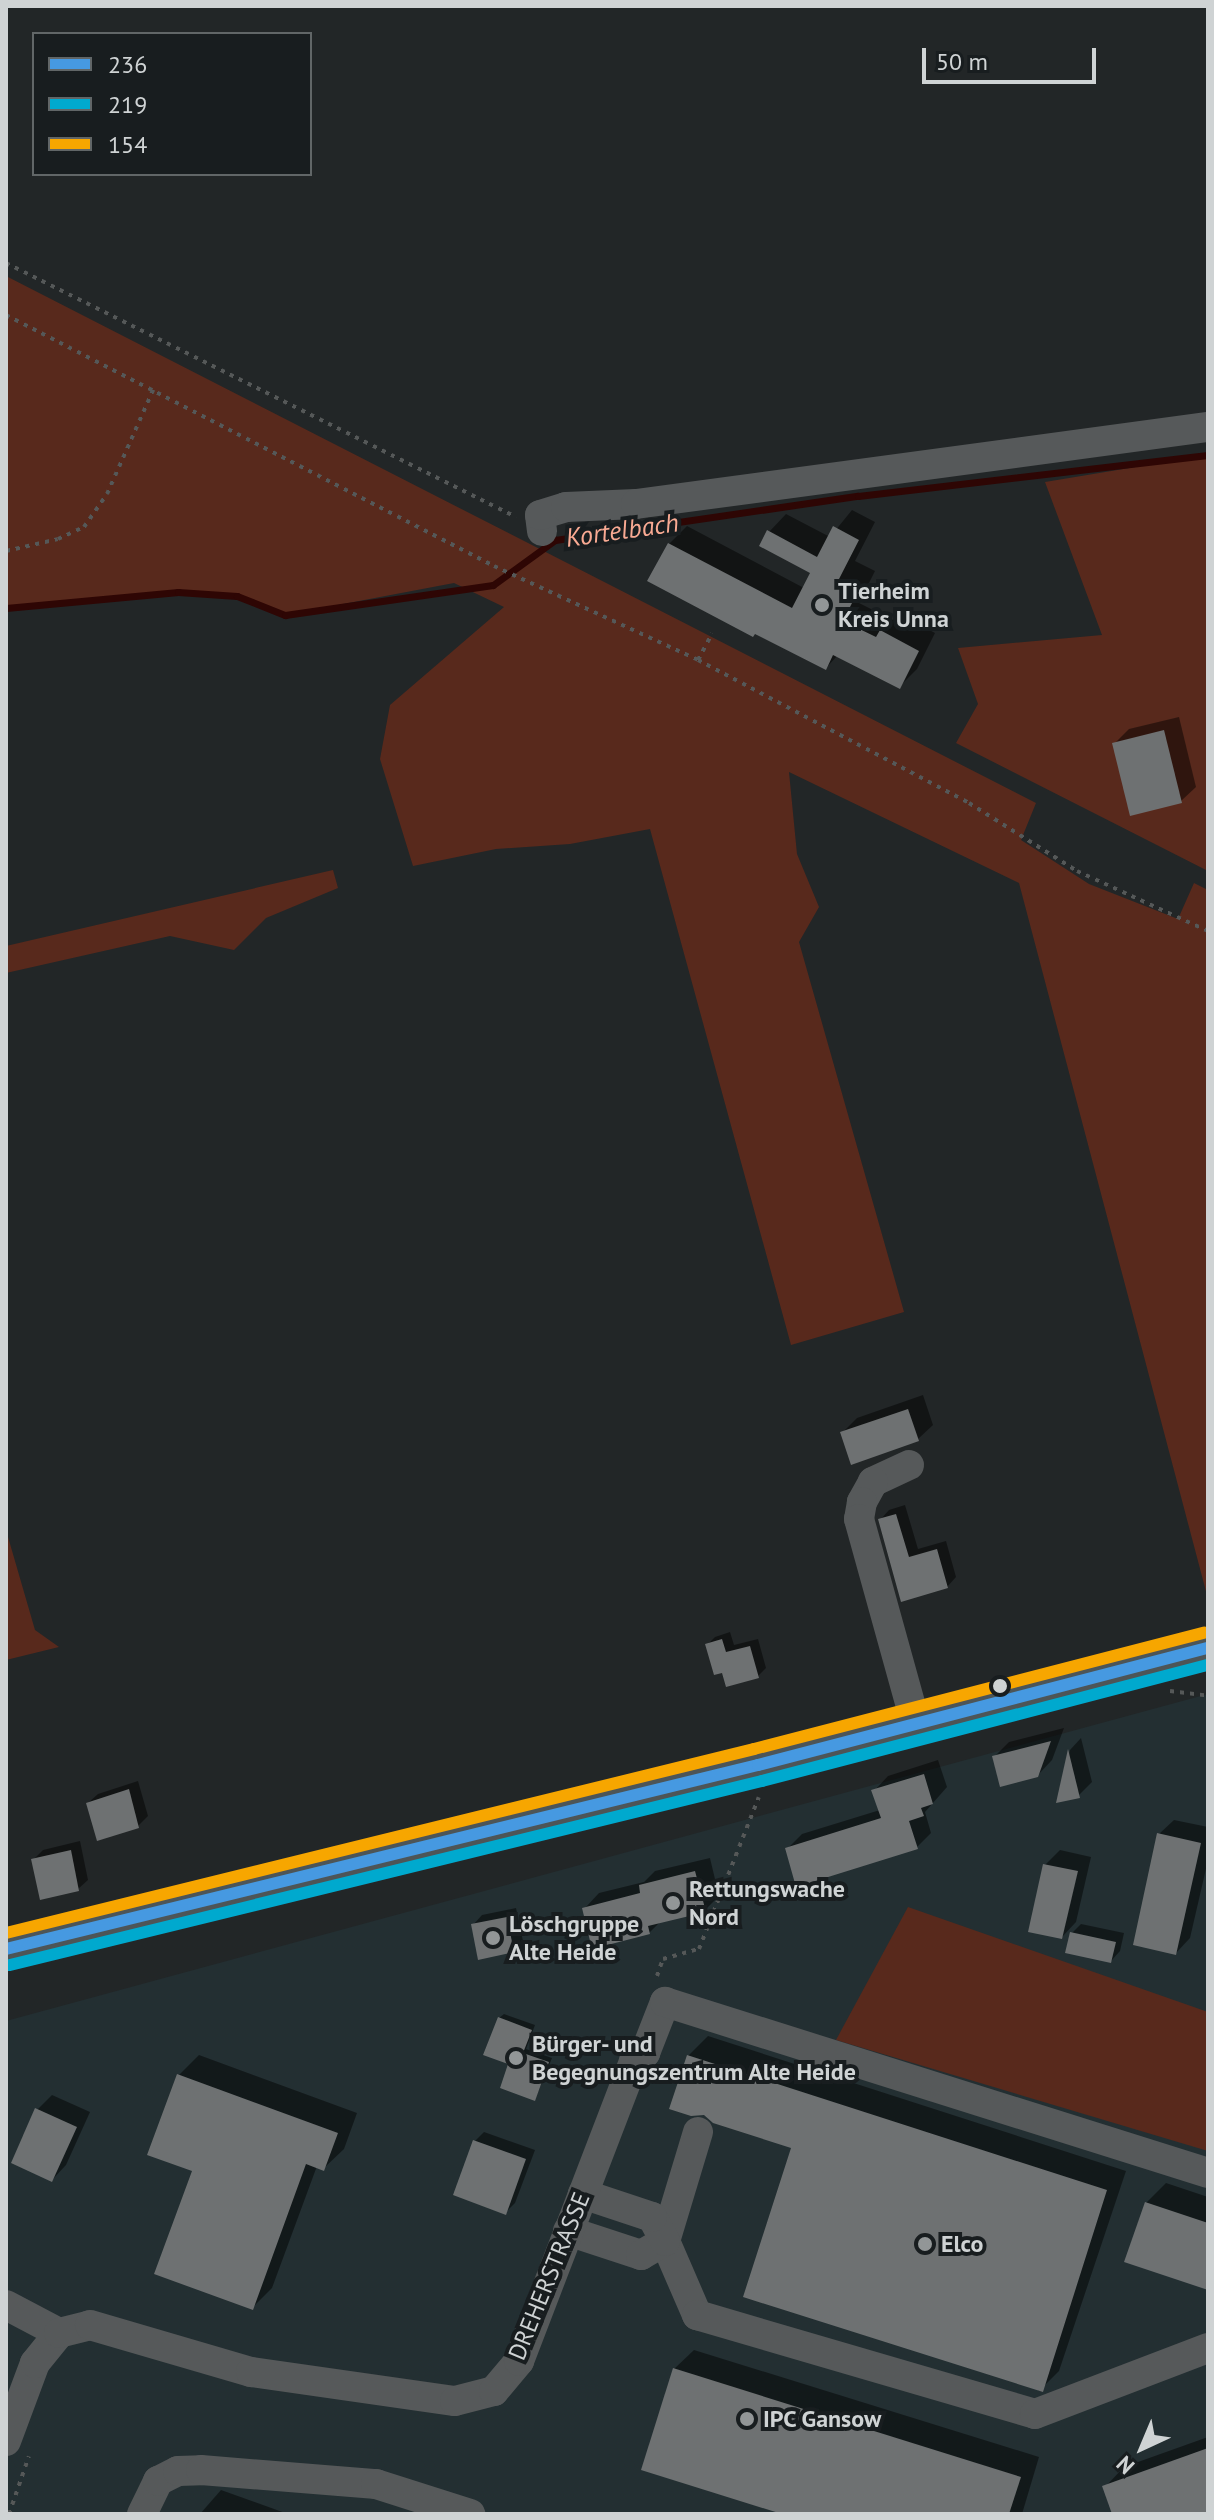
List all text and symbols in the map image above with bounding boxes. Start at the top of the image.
legend [32,32,312,176]
scale bar [926,32,1100,82]
text: 50 m [936,46,988,77]
text: 236 [108,49,147,80]
text: 219 [108,89,147,120]
text: 154 [108,129,147,160]
water label: Kortelbach [563,507,681,553]
place label: Tierheim Kreis Unna [838,577,949,633]
marker: Tierheim Kreis Unna [813,596,831,614]
unlabelled marker [992,1678,1008,1694]
place label: Rettungswache Nord [689,1875,845,1931]
marker: Rettungswache Nord [664,1894,682,1912]
place label: Löschgruppe Alte Heide [509,1910,639,1966]
marker: Löschgruppe Alte Heide [484,1929,502,1947]
place label: Bürger- und Begegnungszentrum Alte Heide [532,2030,857,2086]
marker: Bürger- und Begegnungszentrum Alte Heide [507,2049,525,2067]
street label: DREHERSTRASSE [502,2188,596,2364]
place label: Elco [941,2230,983,2258]
marker: Elco [916,2235,934,2253]
place label: IPC Gansow [763,2405,882,2433]
north arrow [1102,2408,1182,2488]
marker: IPC Gansow [738,2410,756,2428]
text: N [1110,2450,1140,2480]

